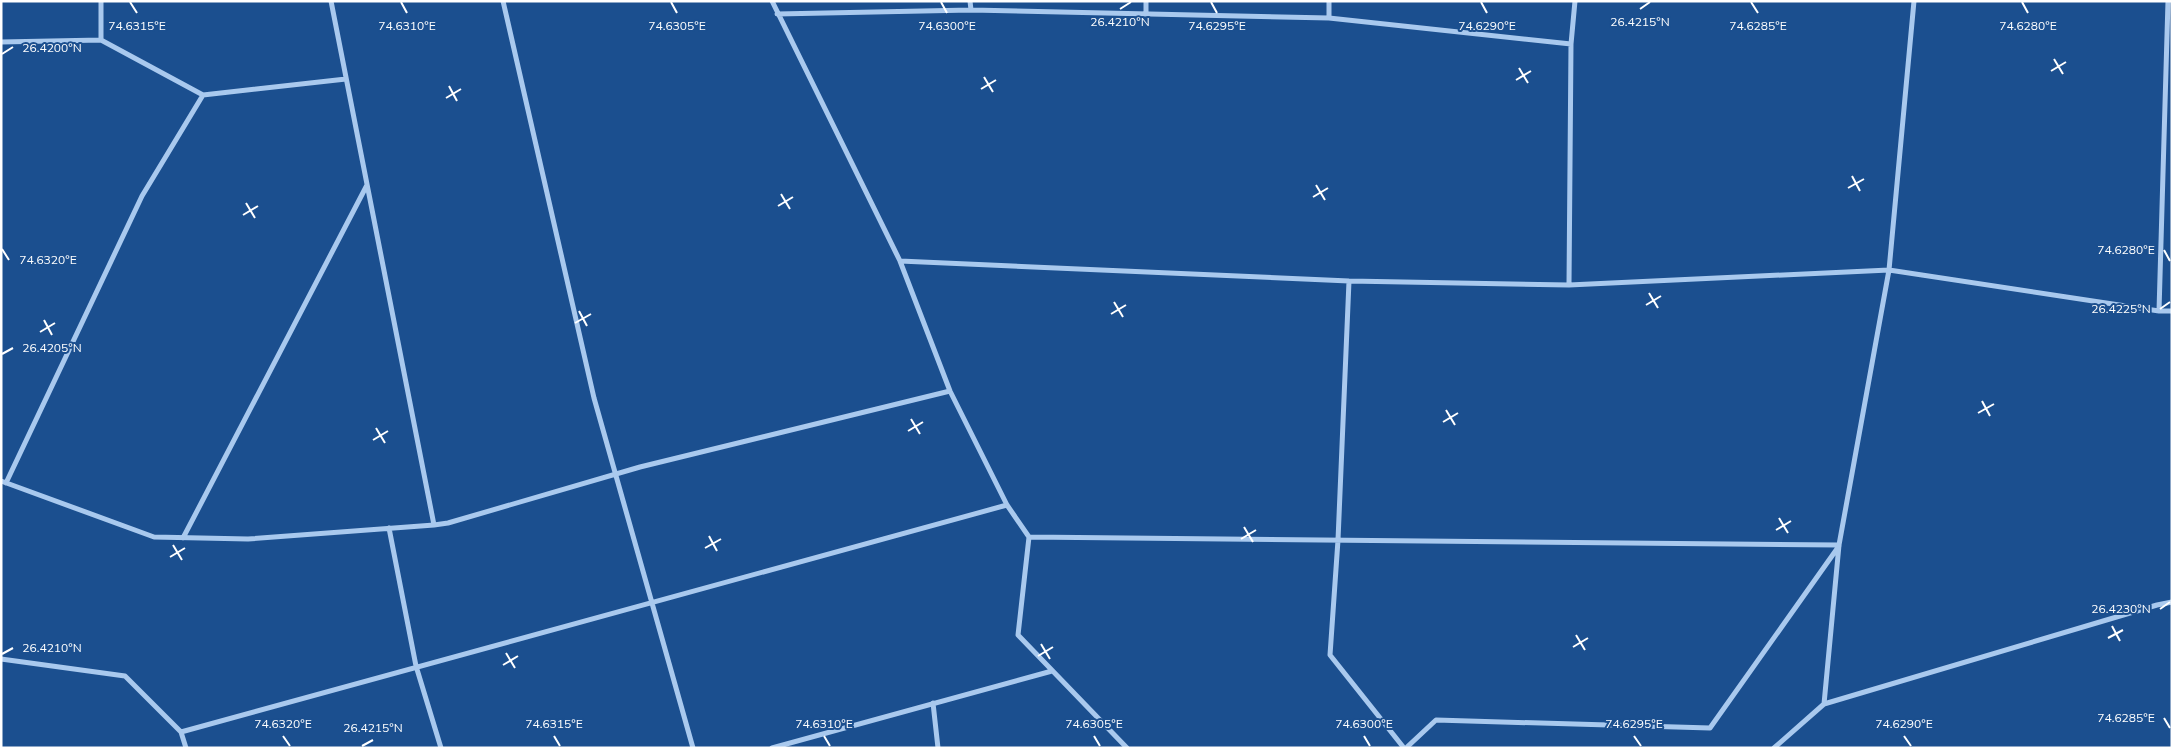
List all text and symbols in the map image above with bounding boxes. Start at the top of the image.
text: 26.4210°N [1090,14,1150,29]
text: 26.4215°N [1610,14,1670,29]
text: 74.6315°E [108,18,166,33]
text: 74.6310°E [378,18,436,33]
text: 74.6305°E [648,18,706,33]
text: 74.6300°E [918,18,976,33]
text: 74.6295°E [1188,18,1246,33]
text: 74.6290°E [1458,18,1516,33]
text: 74.6285°E [1729,18,1787,33]
text: 74.6280°E [1999,18,2057,33]
text: 26.4200°N [22,40,82,55]
text: 74.6280°E [2097,242,2155,257]
text: 74.6320°E [19,252,77,267]
text: 26.4225°N [2091,301,2151,316]
text: 26.4205°N [22,340,82,355]
text: 26.4230°N [2091,601,2151,616]
text: 26.4210°N [22,640,82,655]
text: 74.6285°E [2097,710,2155,725]
text: 74.6320°E [254,716,312,731]
text: 74.6315°E [525,716,583,731]
text: 74.6310°E [795,716,853,731]
text: 74.6305°E [1065,716,1123,731]
text: 74.6300°E [1335,716,1393,731]
text: 74.6295°E [1605,716,1663,731]
text: 74.6290°E [1875,716,1933,731]
text: 26.4215°N [343,720,403,735]

